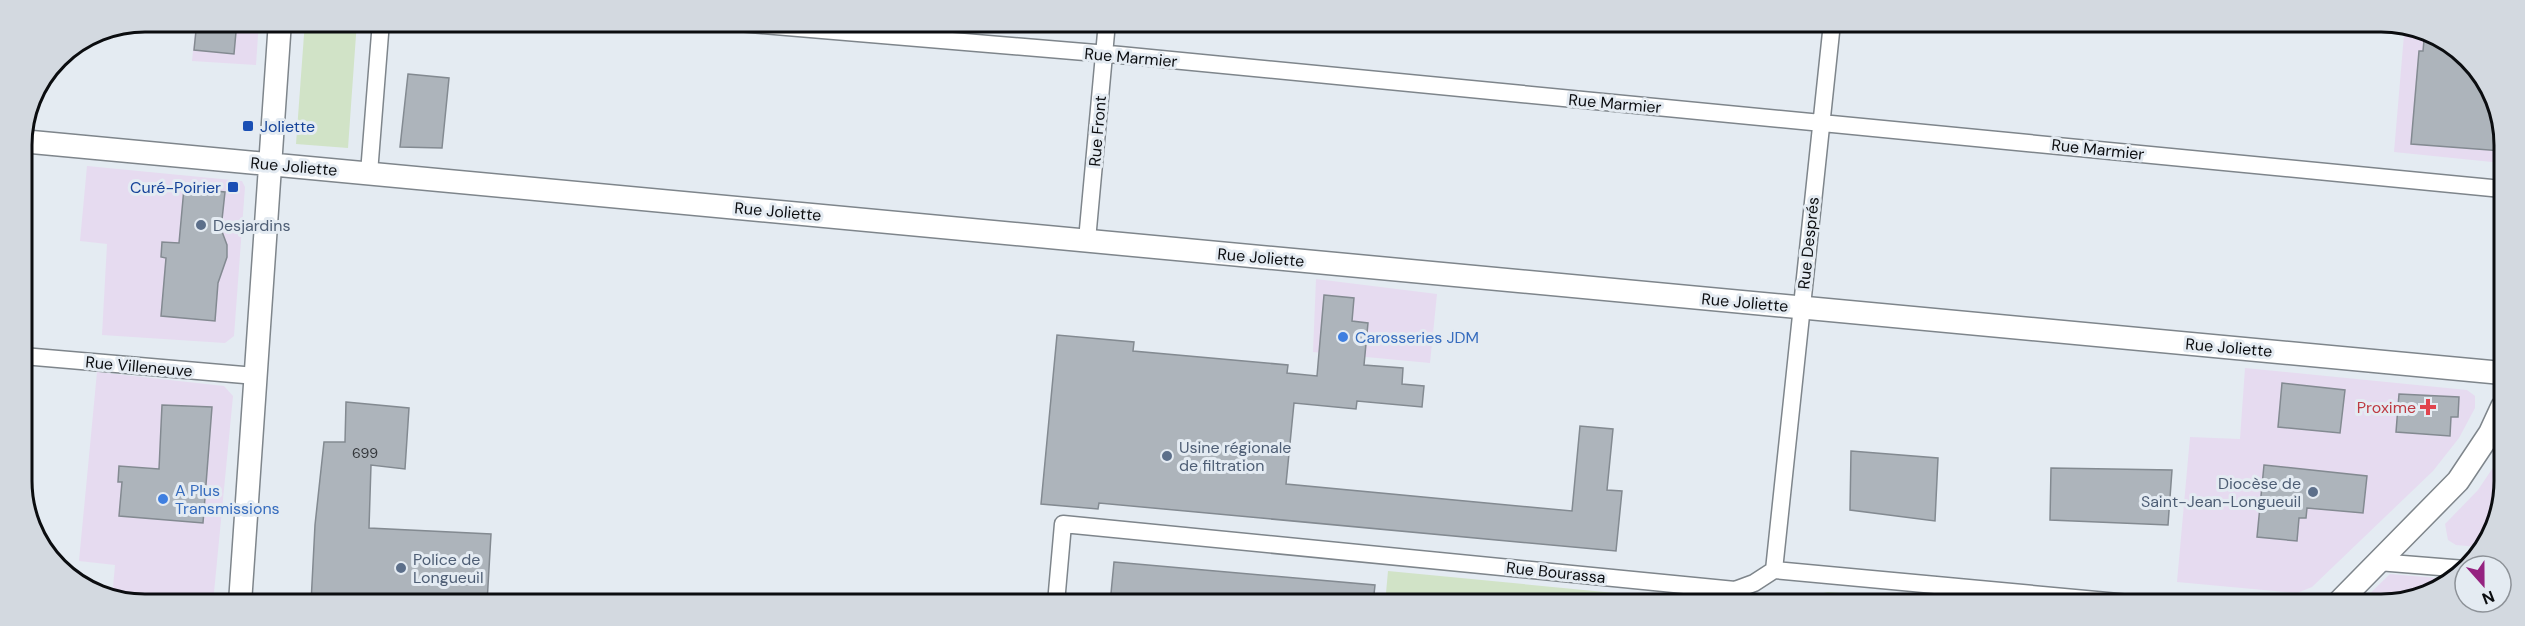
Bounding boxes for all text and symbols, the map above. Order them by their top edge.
street label: Rue Marmier [1084,43,1178,72]
street label: Rue Marmier [1568,89,1662,118]
street label: Rue Front [1084,95,1111,167]
place label: Joliette [260,116,315,137]
marker: Joliette [241,119,255,133]
street label: Rue Marmier [2051,134,2145,165]
street label: Rue Joliette [250,152,338,181]
place label: Curé-Poirier [130,177,221,198]
marker: Curé-Poirier [226,180,240,194]
street label: Rue Després [1793,196,1824,290]
street label: Rue Joliette [734,197,822,226]
place label: Desjardins [213,215,290,236]
marker: Desjardins [194,218,208,232]
street label: Rue Joliette [1217,243,1305,272]
street label: Rue Joliette [1701,288,1789,317]
place label: Carosseries JDM [1355,327,1479,348]
marker: Carosseries JDM [1336,330,1350,344]
street label: Rue Joliette [2185,333,2273,362]
street label: Rue Villeneuve [85,351,193,382]
place label: Proxime [2357,397,2416,418]
marker: Proxime [2421,400,2435,414]
place label: Usine régionale de filtration [1179,437,1291,476]
house number: 699 [352,444,378,462]
marker: Usine régionale de filtration [1160,449,1174,463]
place label: Diocèse de Saint-Jean-Longueuil [2141,473,2301,512]
place label: A Plus Transmissions [175,480,280,519]
marker: Diocèse de Saint-Jean-Longueuil [2306,485,2320,499]
marker: A Plus Transmissions [156,492,170,506]
place label: Police de Longueuil [413,549,484,588]
north arrow [2453,554,2513,614]
street label: Rue Bourassa [1505,557,1607,588]
marker: Police de Longueuil [394,561,408,575]
text: N [2479,586,2497,609]

